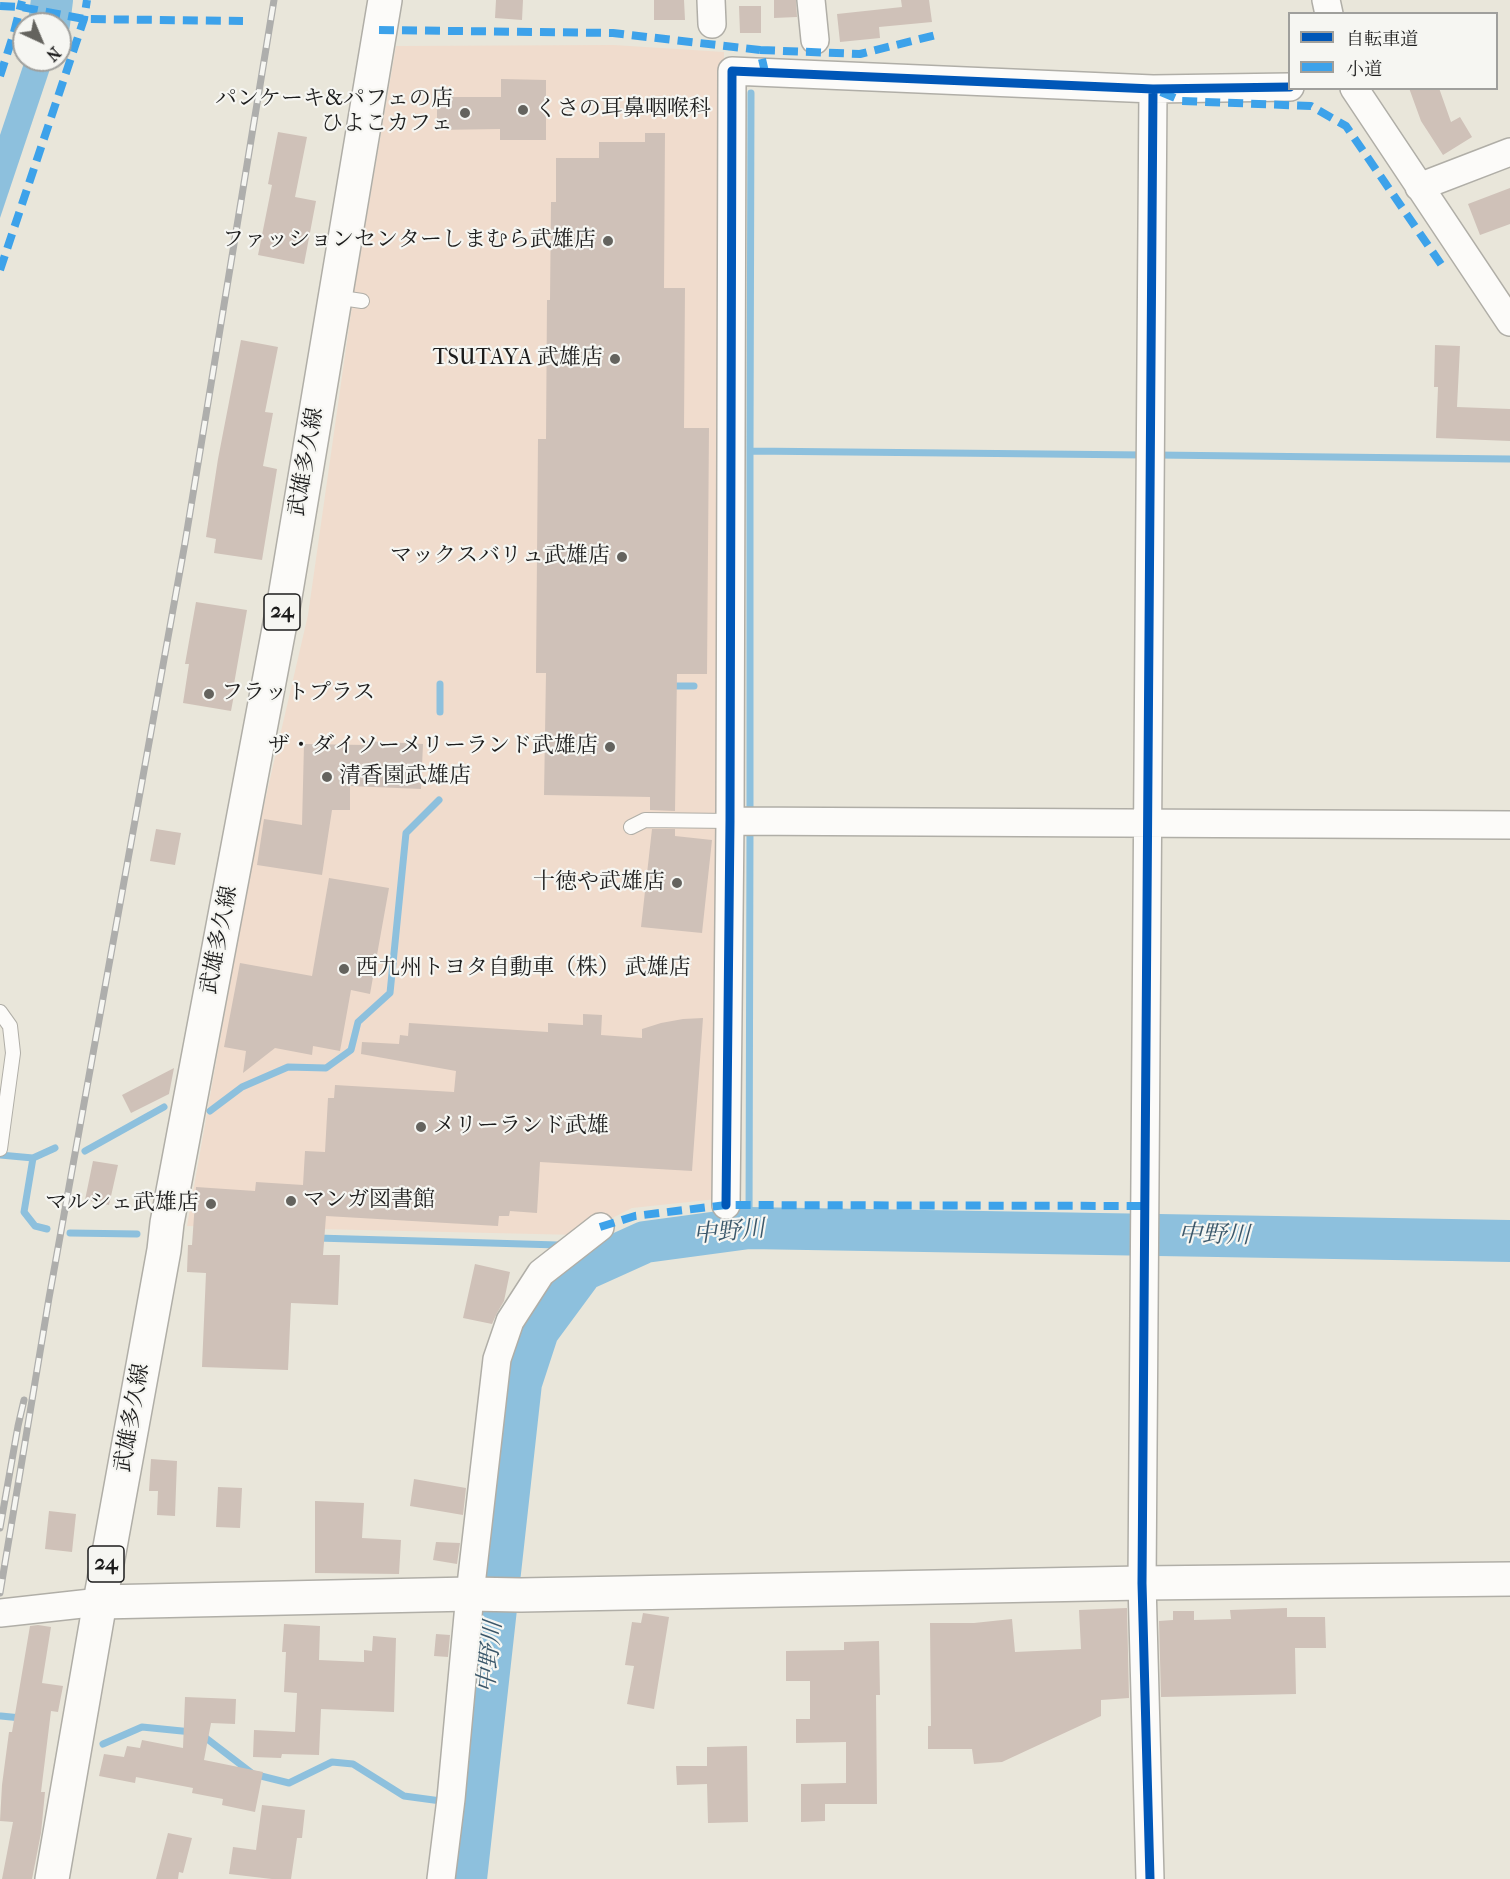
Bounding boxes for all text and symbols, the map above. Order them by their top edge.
north arrow [12,12,72,72]
legend [1288,12,1498,90]
text: 自転車道 [1346,29,1418,50]
text: N [43,43,64,65]
text: 小道 [1346,59,1382,80]
place label: パンケーキ&パフェの店 ひよこカフェ [215,87,453,138]
place label: くさの耳鼻咽喉科 [535,97,711,123]
marker: くさの耳鼻咽喉科 [516,103,530,117]
marker: パンケーキ&パフェの店 ひよこカフェ [458,106,472,120]
place label: ファッションセンターしまむら武雄店 [222,228,596,254]
marker: ファッションセンターしまむら武雄店 [601,234,615,248]
place label: TSUTAYA 武雄店 [433,346,603,372]
marker: TSUTAYA 武雄店 [608,352,622,366]
street label: 武雄多久線 [284,406,330,518]
place label: マックスバリュ武雄店 [390,544,610,570]
marker: マックスバリュ武雄店 [615,550,629,564]
road number: 24 [264,594,300,630]
place label: フラットプラス [221,681,375,707]
marker: フラットプラス [202,687,216,701]
place label: ザ・ダイソーメリーランド武雄店 [268,734,598,760]
marker: ザ・ダイソーメリーランド武雄店 [603,740,617,754]
place label: 清香園武雄店 [339,764,471,790]
marker: 清香園武雄店 [320,770,334,784]
place label: 十徳や武雄店 [533,870,665,896]
marker: 十徳や武雄店 [670,876,684,890]
street label: 武雄多久線 [197,883,243,997]
place label: 西九州トヨタ自動車（株） 武雄店 [356,956,691,982]
marker: 西九州トヨタ自動車（株） 武雄店 [337,962,351,976]
place label: メリーランド武雄 [433,1114,609,1140]
marker: メリーランド武雄 [414,1120,428,1134]
place label: マンガ図書館 [303,1188,435,1214]
place label: マルシェ武雄店 [45,1191,199,1217]
marker: マンガ図書館 [284,1194,298,1208]
marker: マルシェ武雄店 [204,1197,218,1211]
water label: 中野川 [692,1216,766,1250]
water label: 中野川 [1178,1221,1250,1251]
street label: 武雄多久線 [110,1362,156,1474]
road number: 24 [88,1546,124,1582]
water label: 中野川 [473,1620,509,1694]

